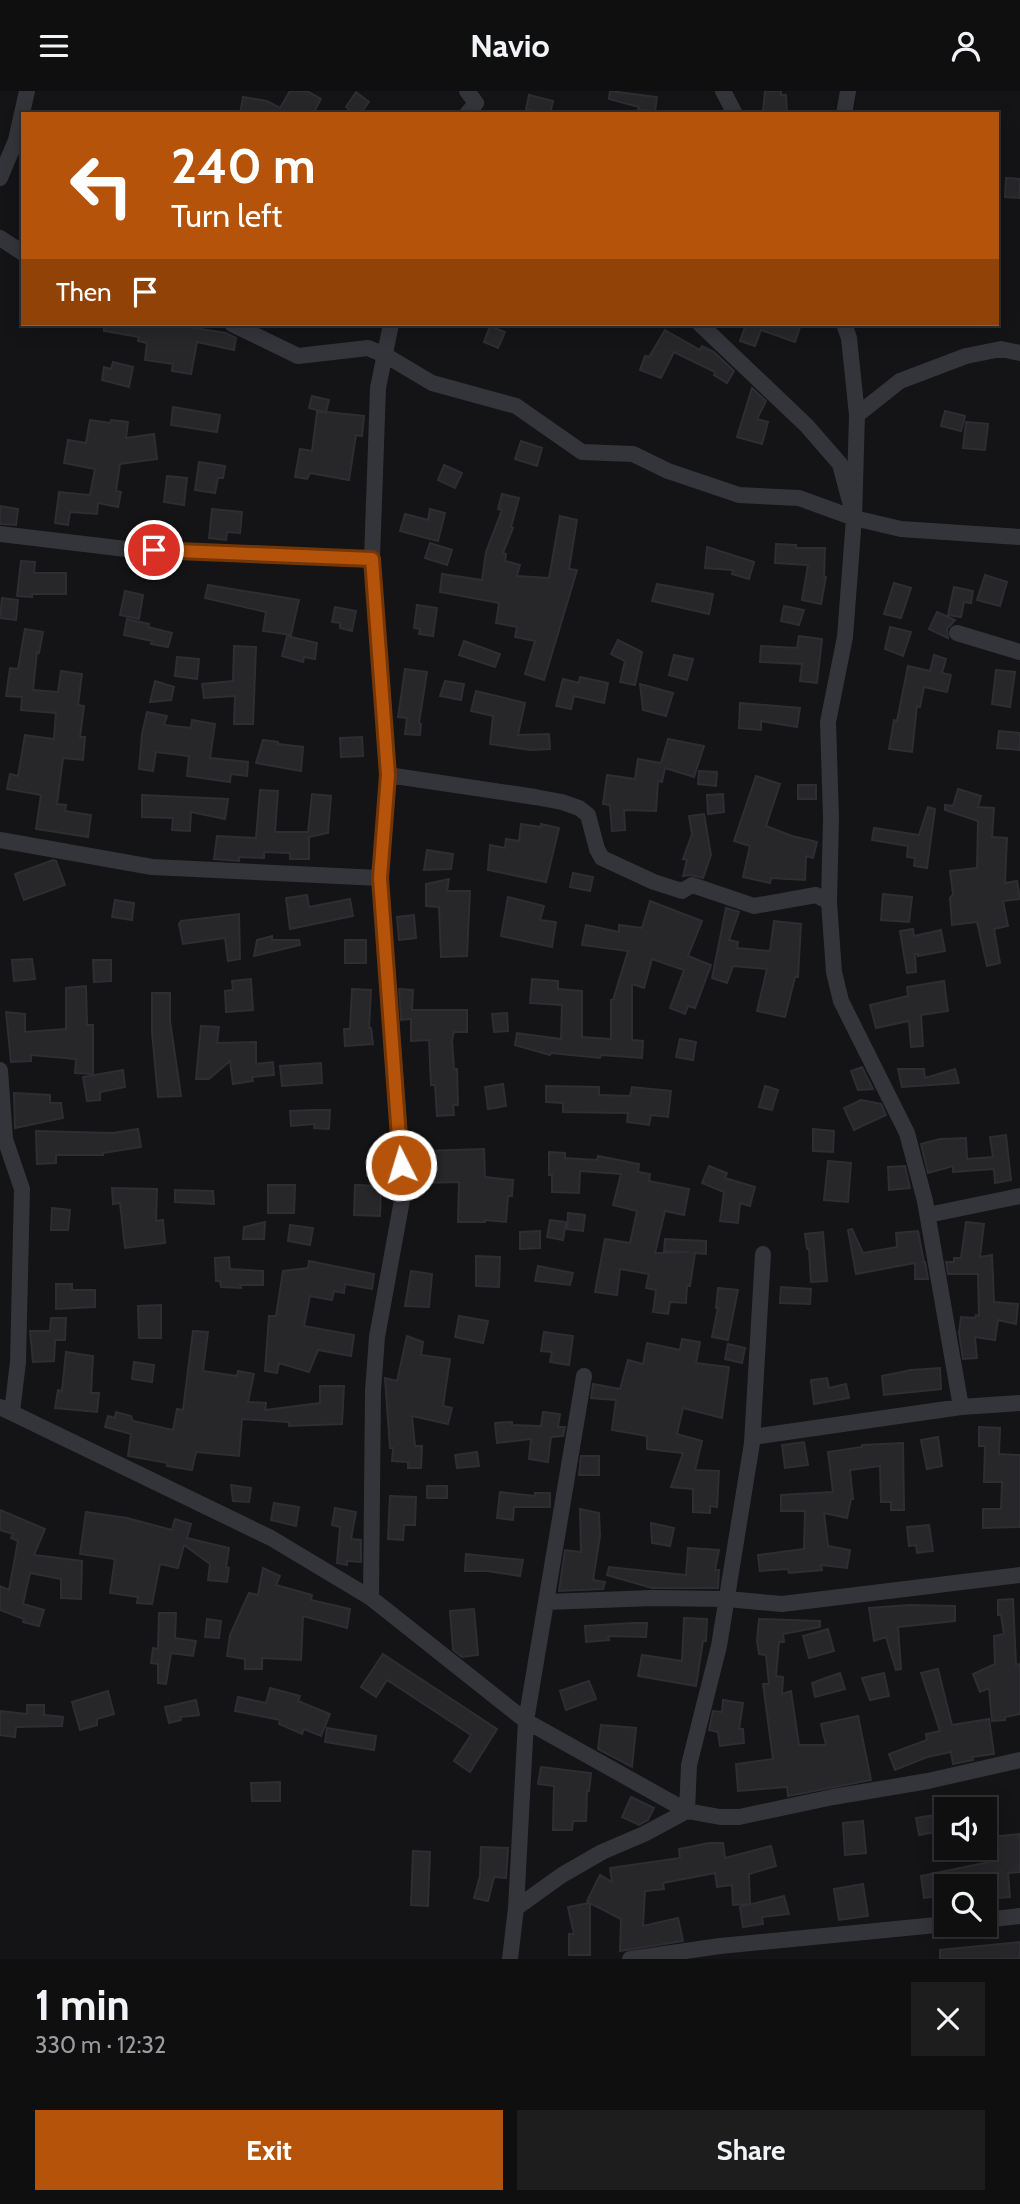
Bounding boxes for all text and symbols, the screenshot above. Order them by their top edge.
text: Navio [470,26,550,65]
icon: menu [35,27,73,65]
icon: person [947,27,985,65]
text: 240 m [171,136,316,195]
icon: left [56,140,147,231]
text: Turn left [171,196,282,235]
icon: arrive [126,273,164,311]
text: Then [56,276,112,308]
pin [124,520,184,580]
icon: arrive [135,531,173,569]
position arrow [364,1128,438,1202]
map controls [934,1797,997,1937]
button: sound [934,1797,997,1860]
button: search [934,1874,997,1937]
text: 1 min [35,1979,130,2031]
button: close [911,1982,985,2056]
text: 330 m · 12:32 [35,2031,166,2059]
button: Exit [35,2110,503,2190]
button: Share [517,2110,985,2190]

